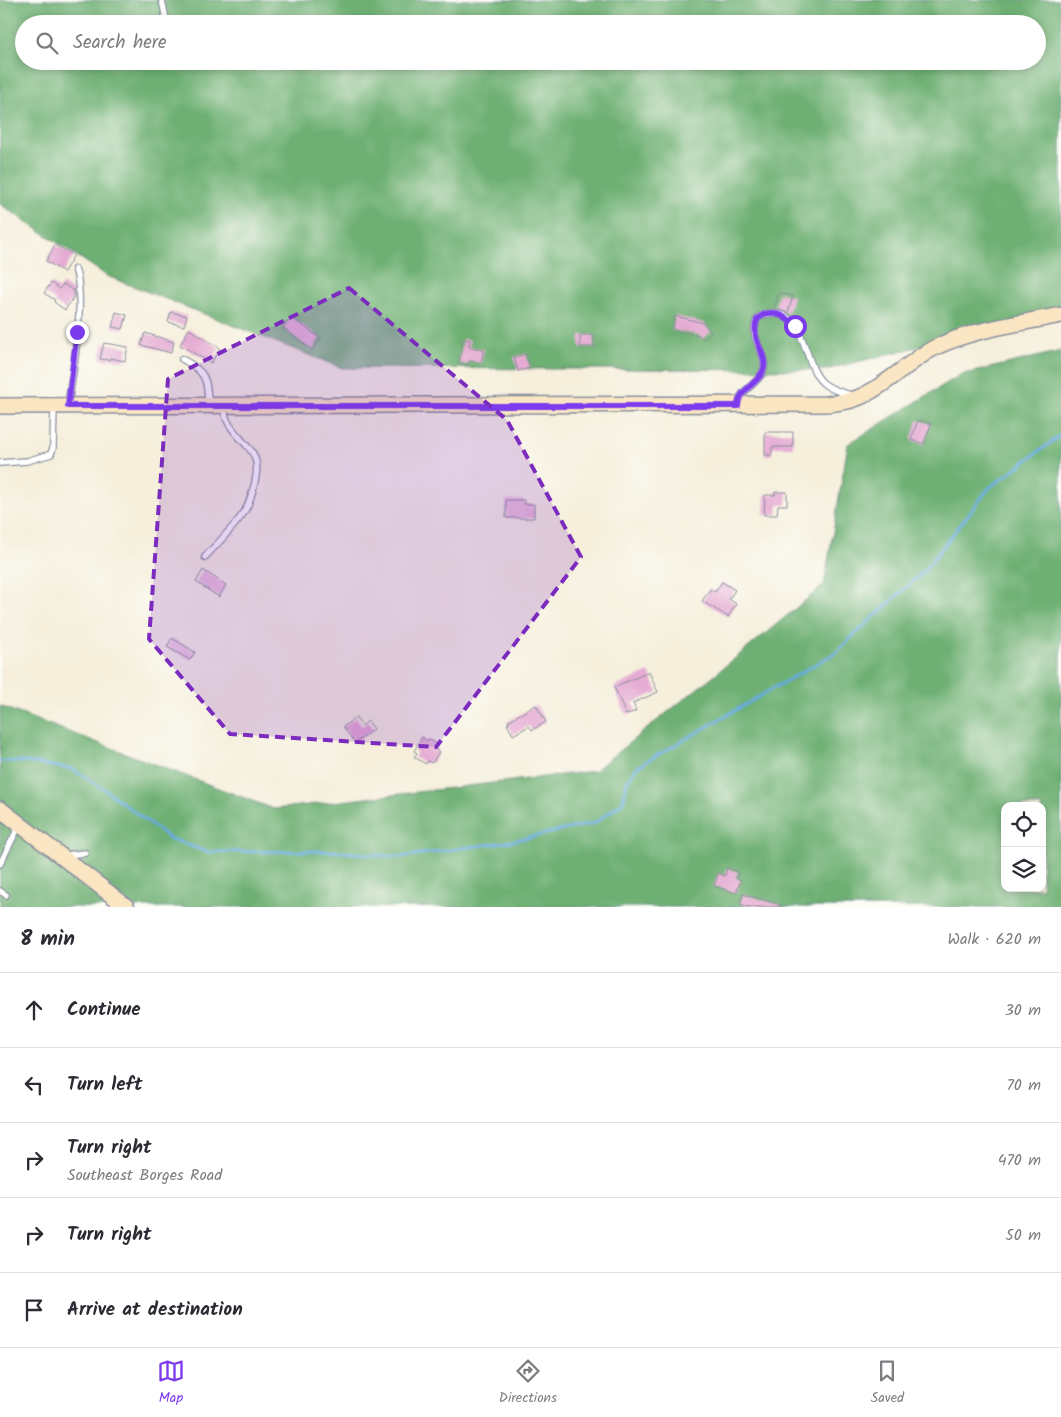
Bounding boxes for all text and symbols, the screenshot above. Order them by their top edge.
search box [15,15,1046,70]
text: Search here [73,28,167,58]
icon: search [33,29,61,57]
route start [784,315,807,338]
route end [66,321,89,344]
map controls [1001,802,1046,892]
button: locate [1001,802,1046,847]
button: layers [1001,847,1046,892]
text: 8 min [20,923,75,956]
text: Walk · 620 m [948,927,1041,952]
text: Continue [67,995,140,1025]
icon: ahead [20,996,48,1024]
text: 30 m [1005,998,1041,1023]
text: Turn left [67,1070,142,1100]
icon: left [20,1071,48,1099]
text: 70 m [1006,1073,1041,1098]
text: Turn right [67,1133,152,1163]
icon: right [20,1146,48,1174]
text: 470 m [998,1148,1041,1173]
text: Southeast Borges Road [67,1163,222,1188]
text: Turn right [67,1220,152,1250]
icon: right [20,1221,48,1249]
text: 50 m [1005,1223,1041,1248]
text: Arrive at destination [67,1295,243,1325]
icon: arrive [20,1296,48,1324]
tab: Map [157,1357,185,1409]
tab: Directions [499,1357,557,1409]
tab: Saved [871,1357,904,1409]

